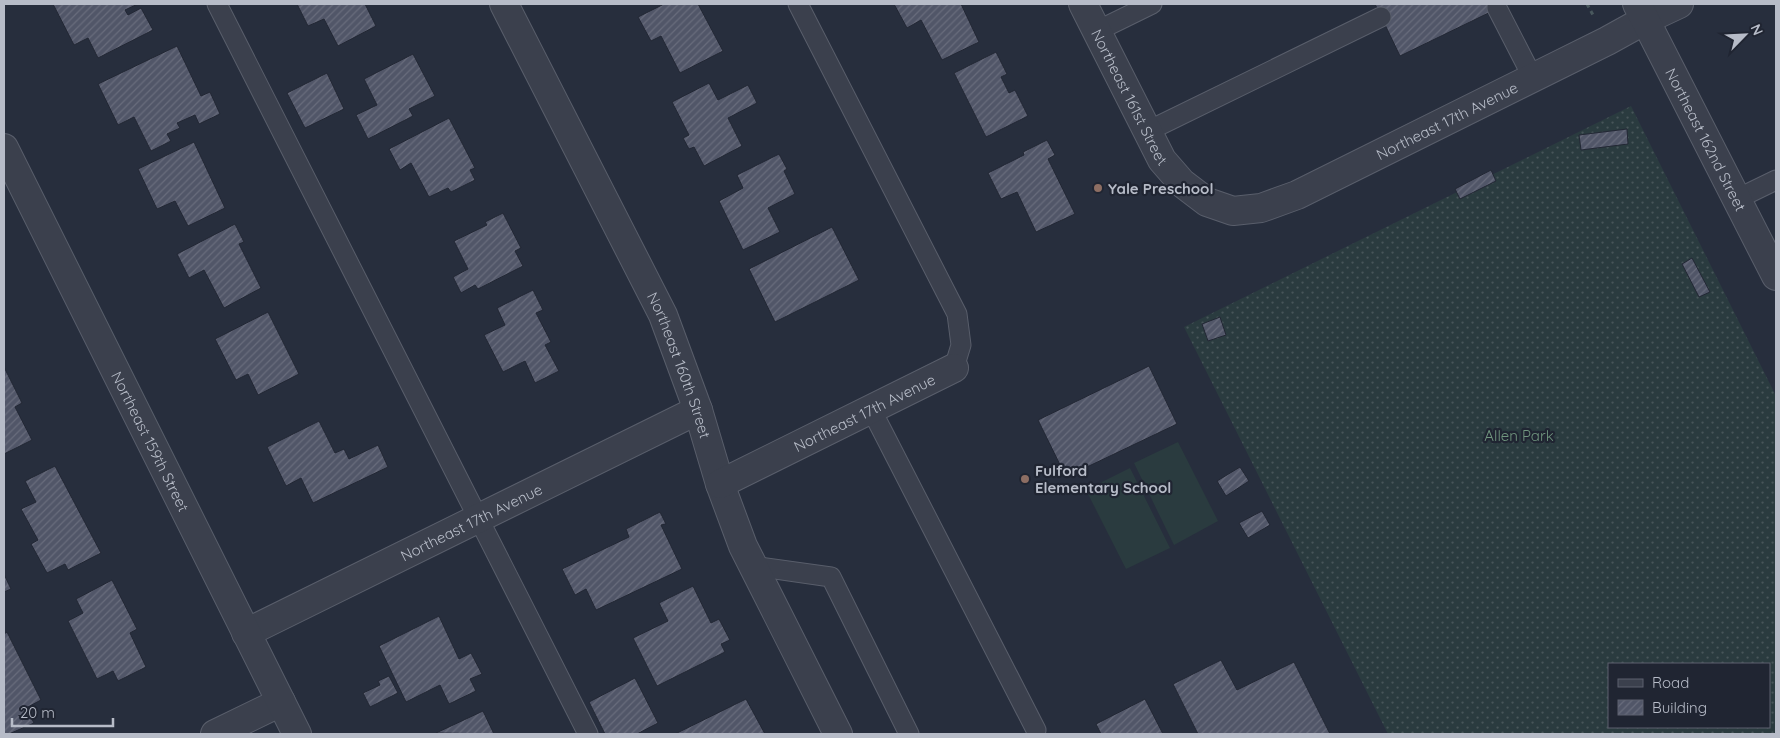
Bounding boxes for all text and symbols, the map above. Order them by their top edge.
north arrow [1720,10,1770,60]
text: N [1747,21,1767,38]
street label: Northeast 161st Street [1088,26,1172,169]
street label: Northeast 162nd Street [1662,65,1751,214]
street label: Northeast 17th Avenue [1373,77,1521,164]
place label: Yale Preschool [1108,179,1214,198]
marker: Yale Preschool [1092,182,1104,194]
street label: Northeast 160th Street [643,289,715,440]
street label: Northeast 159th Street [108,368,194,515]
street label: Northeast 17th Avenue [790,369,938,456]
park label: Allen Park [1484,426,1554,445]
place label: Fulford Elementary School [1035,461,1171,497]
marker: Fulford Elementary School [1019,473,1031,485]
street label: Northeast 17th Avenue [397,479,545,565]
legend [1608,663,1770,728]
text: Road [1652,673,1689,692]
scale bar [12,696,114,728]
text: Building [1652,698,1707,717]
text: 20 m [20,703,55,722]

